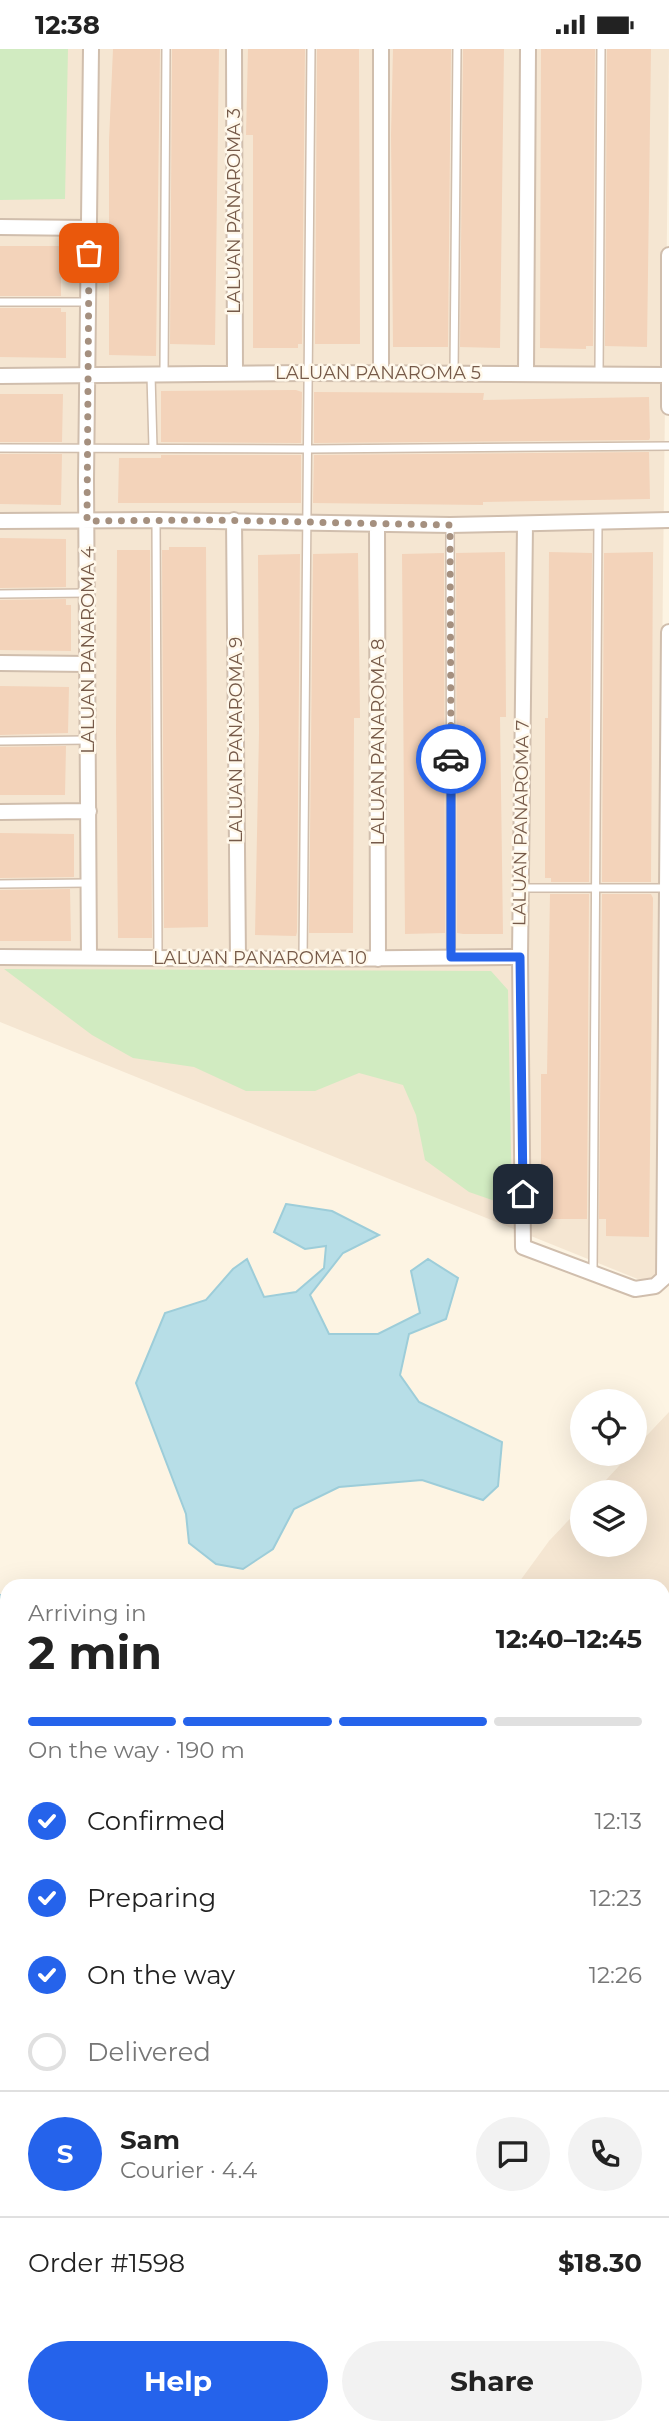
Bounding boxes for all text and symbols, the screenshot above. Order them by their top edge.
text: 12:38 [35,9,100,41]
street label: LALUAN PANAROMA 3 [223,108,245,314]
pin [59,223,119,283]
icon: bag [70,234,108,272]
street label: LALUAN PANAROMA 5 [275,362,481,384]
street label: LALUAN PANAROMA 4 [77,546,99,754]
street label: LALUAN PANAROMA 9 [225,637,247,843]
street label: LALUAN PANAROMA 8 [367,638,389,846]
street label: LALUAN PANAROMA 7 [508,720,534,926]
courier [416,724,486,794]
icon: car [432,740,470,778]
street label: LALUAN PANAROMA 10 [153,947,367,969]
pin [493,1164,553,1224]
icon: home [504,1175,542,1213]
map controls [570,1389,647,1557]
button: locate [570,1389,647,1466]
button: layers [570,1480,647,1557]
text: Arriving in [28,1599,147,1627]
text: 12:40–12:45 [496,1623,642,1655]
text: 2 min [28,1624,162,1681]
text: On the way · 190 m [28,1736,245,1764]
icon: check [28,1802,66,1840]
text: Confirmed [87,1805,226,1837]
text: 12:13 [594,1807,642,1835]
icon: check [28,1879,66,1917]
text: Preparing [87,1882,216,1914]
text: 12:23 [590,1884,642,1912]
icon: check [28,1956,66,1994]
text: On the way [87,1959,235,1991]
text: 12:26 [589,1961,642,1989]
text: Delivered [87,2036,211,2068]
button: chat [476,2117,550,2191]
button: phone [568,2117,642,2191]
text: Sam [120,2124,180,2156]
text: S [57,2138,73,2170]
text: Courier · 4.4 [120,2156,257,2184]
text: Order #1598 [28,2247,185,2279]
text: $18.30 [558,2247,642,2279]
button: Help [28,2341,328,2421]
button: Share [342,2341,642,2421]

